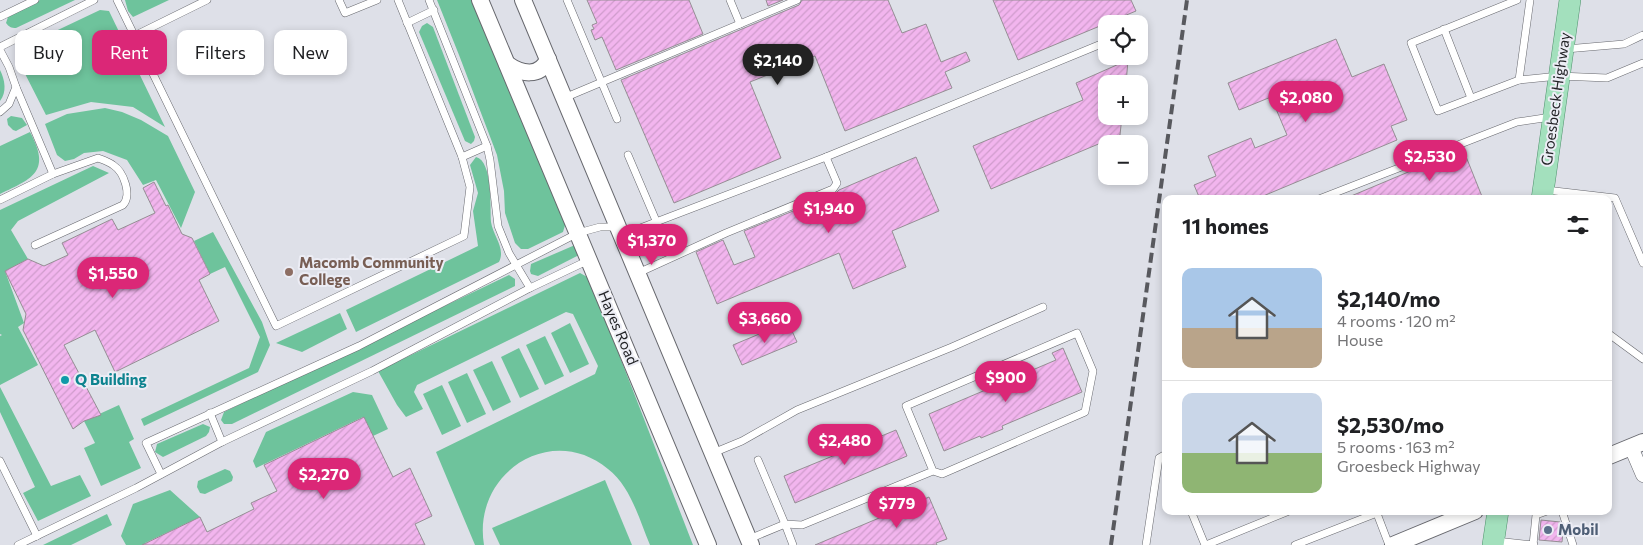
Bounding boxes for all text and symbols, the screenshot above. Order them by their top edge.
map controls [1098,15,1148,185]
button: locate [1098,15,1148,65]
chip: Buy [15,30,82,75]
chip: Rent [92,30,167,75]
chip: Filters [177,30,264,75]
chip: New [274,30,347,75]
street label: Groesbeck Highway [1537,31,1573,167]
pin: $2,140 [737,44,819,86]
text: $2,140 [754,50,802,69]
button: + [1098,75,1148,125]
pin: $2,080 [1265,80,1347,123]
text: $2,080 [1279,87,1333,106]
button: − [1098,135,1148,185]
pin: $2,530 [1389,140,1471,182]
text: $2,530 [1404,146,1456,165]
pin: $1,940 [788,192,870,234]
text: $1,940 [804,198,854,217]
icon: filters [1564,211,1592,239]
text: 11 homes [1182,213,1269,238]
pin: $1,370 [611,224,693,266]
text: $1,370 [628,230,676,249]
place label: Macomb Community College [299,253,444,288]
pin: $1,550 [72,256,154,299]
text: $1,550 [88,263,138,282]
marker: Macomb Community College [283,266,295,278]
text: $2,140/mo [1337,286,1440,311]
street label: Hayes Road [595,288,643,368]
icon: home [1222,288,1282,348]
pin: $3,660 [724,302,806,344]
text: $3,660 [739,308,791,327]
text: 4 rooms · 120 m² [1337,311,1456,330]
text: House [1337,330,1383,349]
pin: $900 [976,360,1036,403]
text: $900 [986,367,1026,386]
place label: Q Building [75,370,147,388]
marker: Q Building [59,374,71,386]
text: $2,530/mo [1337,412,1444,437]
icon: home [1222,413,1282,473]
pin: $2,480 [804,424,886,466]
text: $2,480 [819,430,871,449]
text: 5 rooms · 163 m² [1337,437,1455,456]
text: Groesbeck Highway [1337,456,1481,475]
pin: $2,270 [283,458,365,500]
text: $2,270 [299,464,349,483]
pin: $779 [867,486,927,529]
text: $779 [879,493,915,512]
place label: Mobil [1558,520,1598,538]
marker: Mobil [1542,524,1554,536]

